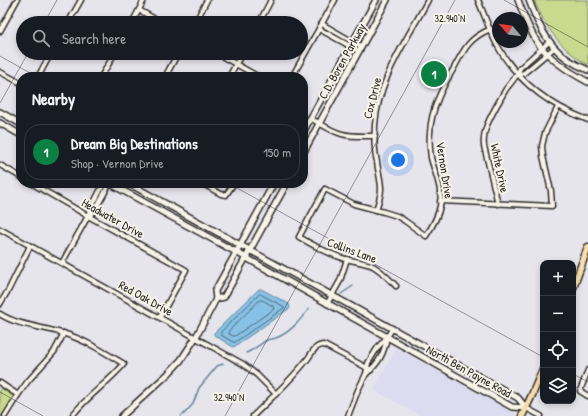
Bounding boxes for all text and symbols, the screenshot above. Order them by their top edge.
text: 32.940°N [435,12,465,25]
north arrow [492,12,528,48]
search box [16,16,308,60]
street label: C.D. Boren Parkway [314,20,370,102]
icon: search [30,27,52,49]
text: Search here [62,28,126,49]
pin: 1 [421,59,447,89]
street label: Cox Drive [359,75,385,121]
text: Nearby [32,87,75,110]
text: Dream Big Destinations [71,133,198,154]
street label: Vernon Drive [432,140,458,200]
street label: White Drive [487,142,513,194]
text: 1 [44,143,48,161]
text: 150 m [263,143,291,161]
your location [388,150,408,170]
text: Shop · Vernon Drive [71,154,164,172]
street label: Headwater Drive [79,194,147,242]
street label: Collins Lane [325,233,379,267]
map controls [540,260,576,404]
button: + [540,260,576,296]
street label: Red Oak Drive [116,276,176,320]
button: − [540,296,576,332]
button: locate [540,332,576,368]
street label: North Ben Payne Road [423,341,515,402]
button: layers [540,368,576,404]
text: 32.940°N [214,391,244,404]

